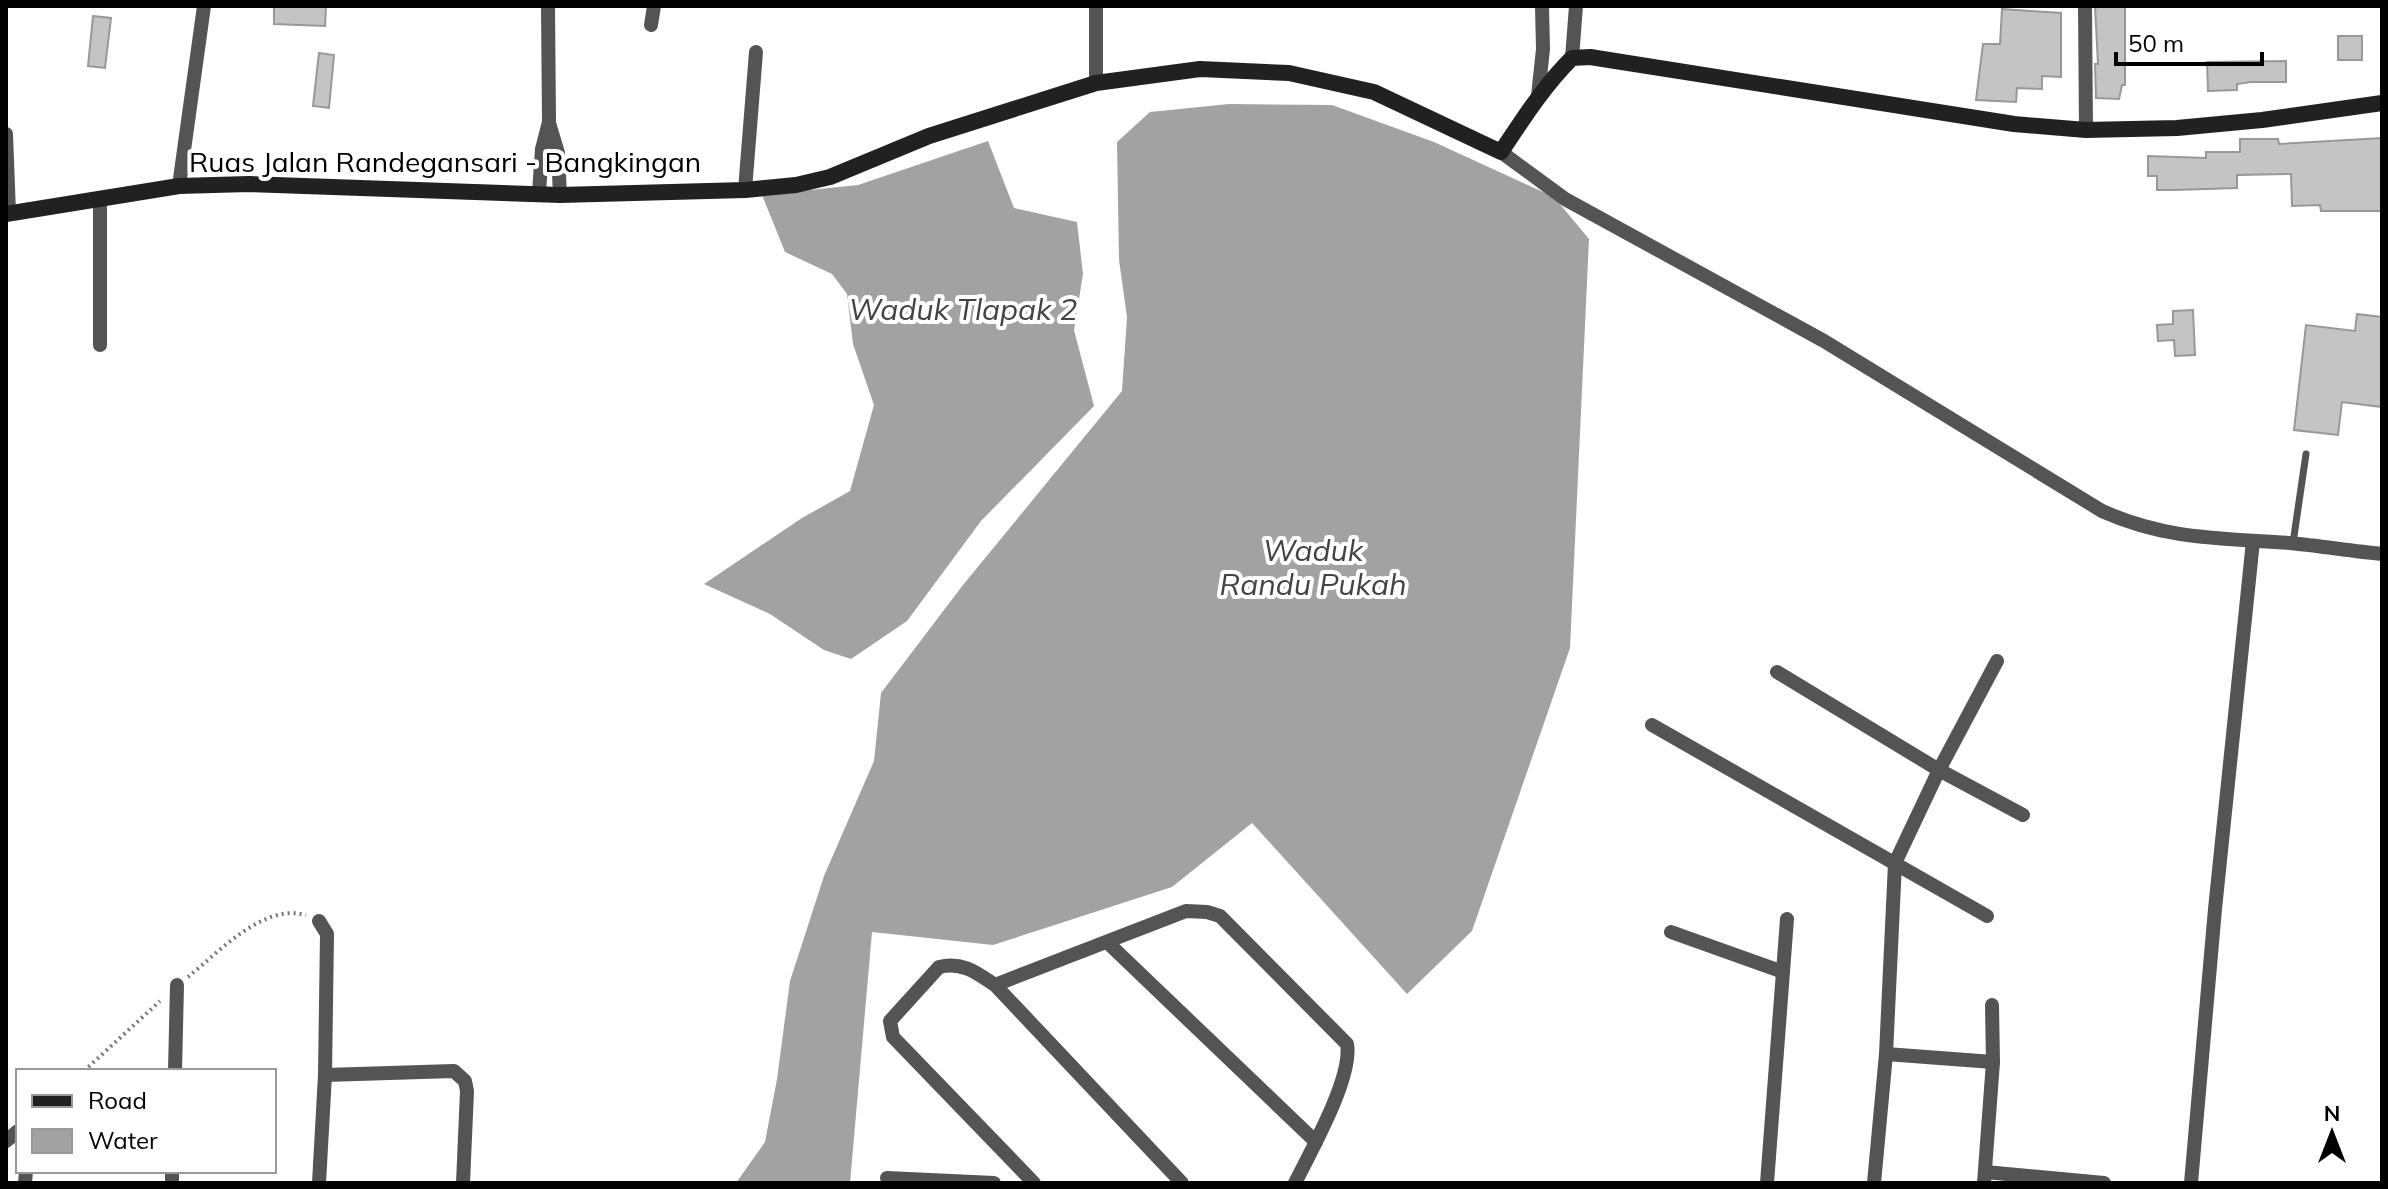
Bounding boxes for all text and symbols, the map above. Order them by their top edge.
scale bar [2116,16,2262,66]
text: 50 m [2128,28,2184,58]
street label: Ruas Jalan Randegansari - Bangkingan [189,144,701,179]
water label: Waduk Tlapak 2 [849,290,1077,328]
water label: Waduk Randu Pukah [1220,531,1406,603]
legend [16,1069,276,1173]
text: Road [88,1085,147,1115]
north arrow [2292,1093,2372,1173]
text: N [2324,1099,2340,1127]
text: Water [88,1125,158,1155]

